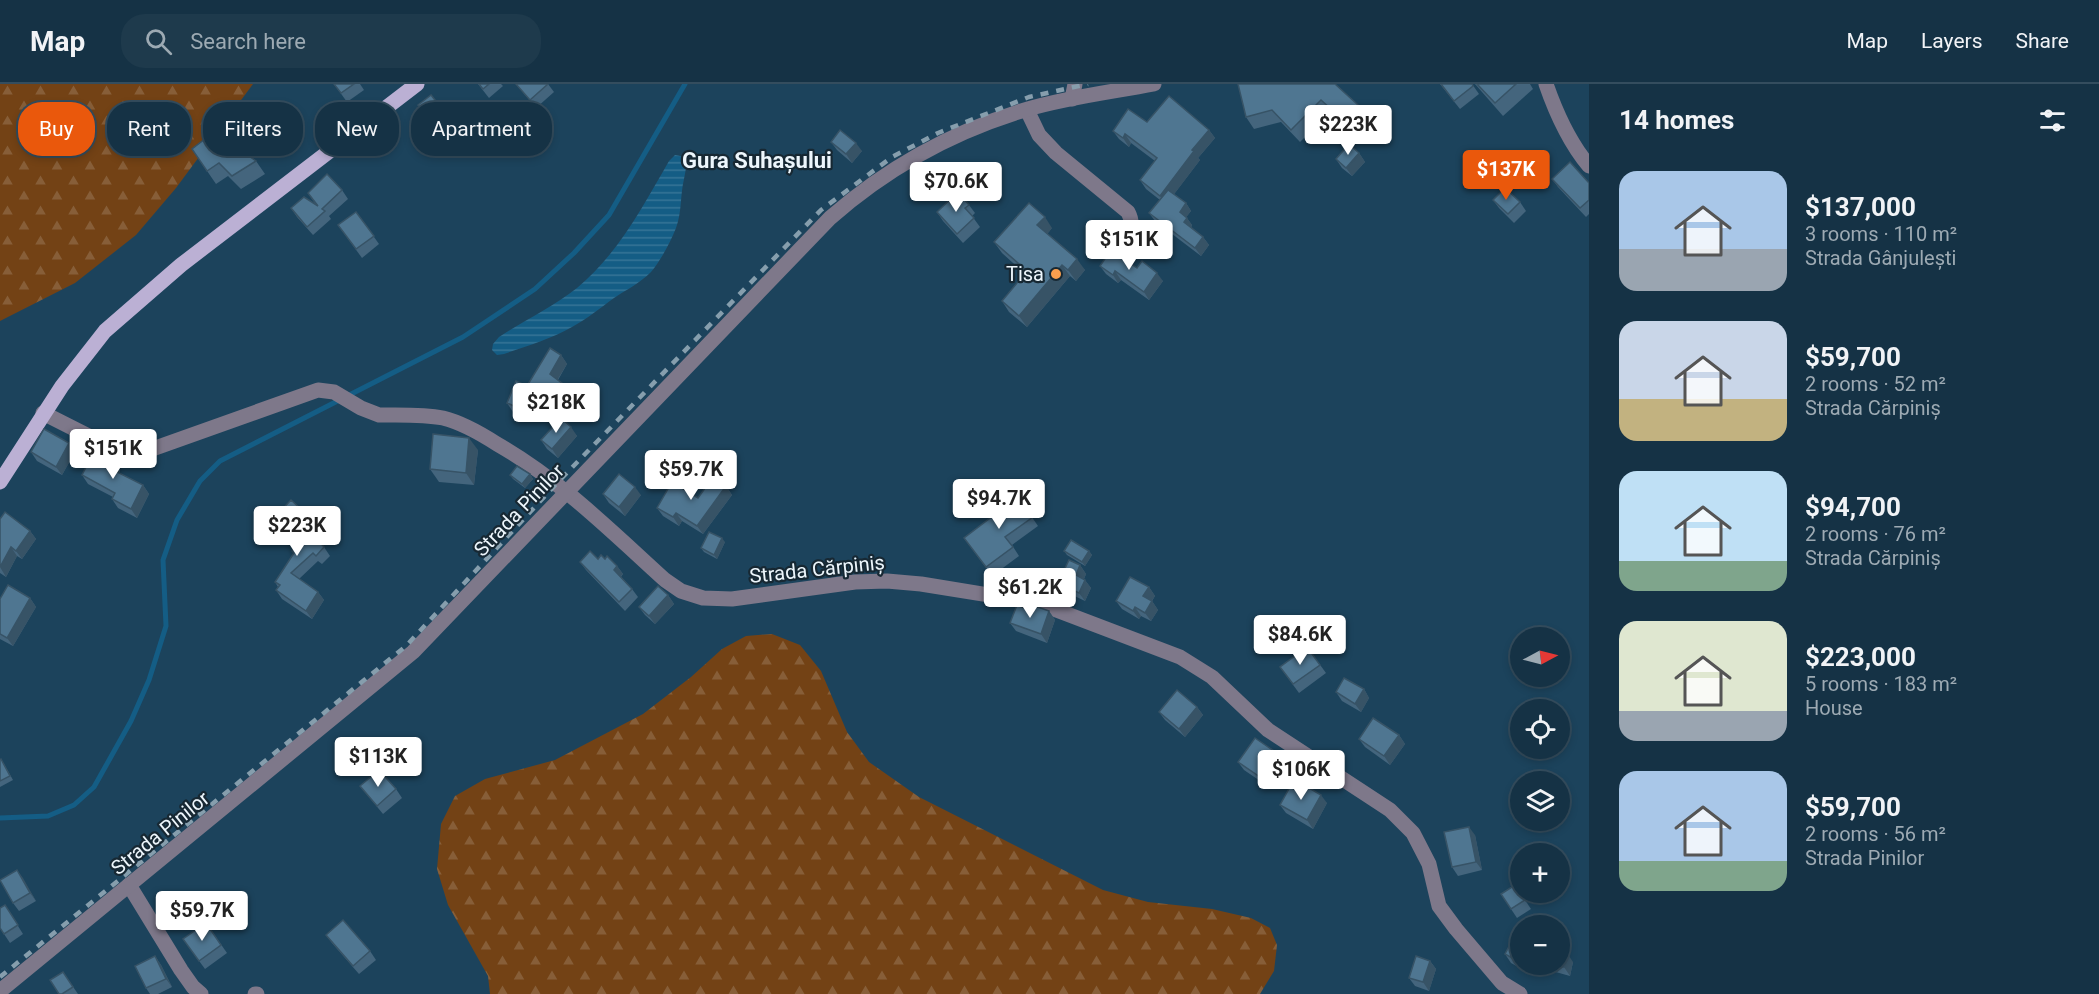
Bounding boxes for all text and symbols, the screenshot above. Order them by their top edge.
search box [121,14,541,68]
text: Map [30,25,85,58]
icon: search [142,25,175,58]
text: Search here [190,29,306,54]
text: Map [1846,29,1888,53]
text: Layers [1921,29,1982,53]
text: Share [2015,29,2069,53]
chip: Buy [18,102,95,156]
chip: Rent [107,102,191,156]
chip: Filters [203,102,303,156]
chip: New [315,102,399,156]
chip: Apartment [411,102,552,156]
icon: filters [2036,104,2069,137]
pin: $223K [1306,105,1390,156]
text: 14 homes [1619,105,1734,135]
text: $223K [1319,112,1377,136]
district label: Gura Suhașului [682,148,832,174]
pin: $137K [1464,150,1548,201]
text: $137K [1477,157,1535,181]
pin: $70.6K [907,162,1005,213]
text: $70.6K [924,169,988,193]
text: $137,000 [1805,192,1916,222]
icon: home [1667,195,1739,267]
pin: $151K [1087,220,1171,271]
text: 3 rooms · 110 m² [1805,222,1957,246]
text: $151K [1100,227,1158,251]
text: Strada Gânjulești [1805,246,1956,270]
place label: Tisa [1006,262,1044,286]
marker: Tisa [1049,267,1063,281]
text: $59,700 [1805,342,1901,372]
icon: home [1667,345,1739,417]
text: 2 rooms · 52 m² [1805,372,1946,396]
pin: $218K [514,383,598,434]
text: $218K [527,390,585,414]
text: Strada Cărpiniș [1805,396,1941,420]
pin: $151K [71,429,155,480]
text: $151K [84,436,142,460]
pin: $59.7K [642,450,740,501]
text: $59.7K [659,457,723,481]
street label: Strada Pinilor [469,459,569,561]
pin: $94.7K [950,479,1048,530]
text: $94.7K [967,486,1031,510]
text: $94,700 [1805,492,1901,522]
icon: home [1667,495,1739,567]
pin: $223K [255,506,339,557]
text: $223K [268,513,326,537]
text: 2 rooms · 76 m² [1805,522,1946,546]
text: Strada Cărpiniș [1805,546,1941,570]
street label: Strada Cărpiniș [748,550,886,588]
pin: $61.2K [981,568,1079,619]
text: $61.2K [998,575,1062,599]
pin: $84.6K [1251,615,1349,666]
text: $84.6K [1268,622,1332,646]
north arrow [1510,627,1570,687]
map controls [1510,627,1570,975]
text: $223,000 [1805,642,1916,672]
icon: home [1667,645,1739,717]
text: 5 rooms · 183 m² [1805,672,1957,696]
text: House [1805,696,1863,720]
button: locate [1510,699,1570,759]
pin: $113K [336,737,420,788]
text: $113K [349,744,407,768]
pin: $106K [1259,750,1343,801]
text: $106K [1272,757,1330,781]
button: layers [1510,771,1570,831]
street label: Strada Pinilor [106,786,214,880]
text: $59,700 [1805,792,1901,822]
icon: home [1667,795,1739,867]
text: 2 rooms · 56 m² [1805,822,1946,846]
button: + [1510,843,1570,903]
text: Strada Pinilor [1805,846,1924,870]
pin: $59.7K [153,891,251,942]
text: $59.7K [170,898,234,922]
button: − [1510,915,1570,975]

